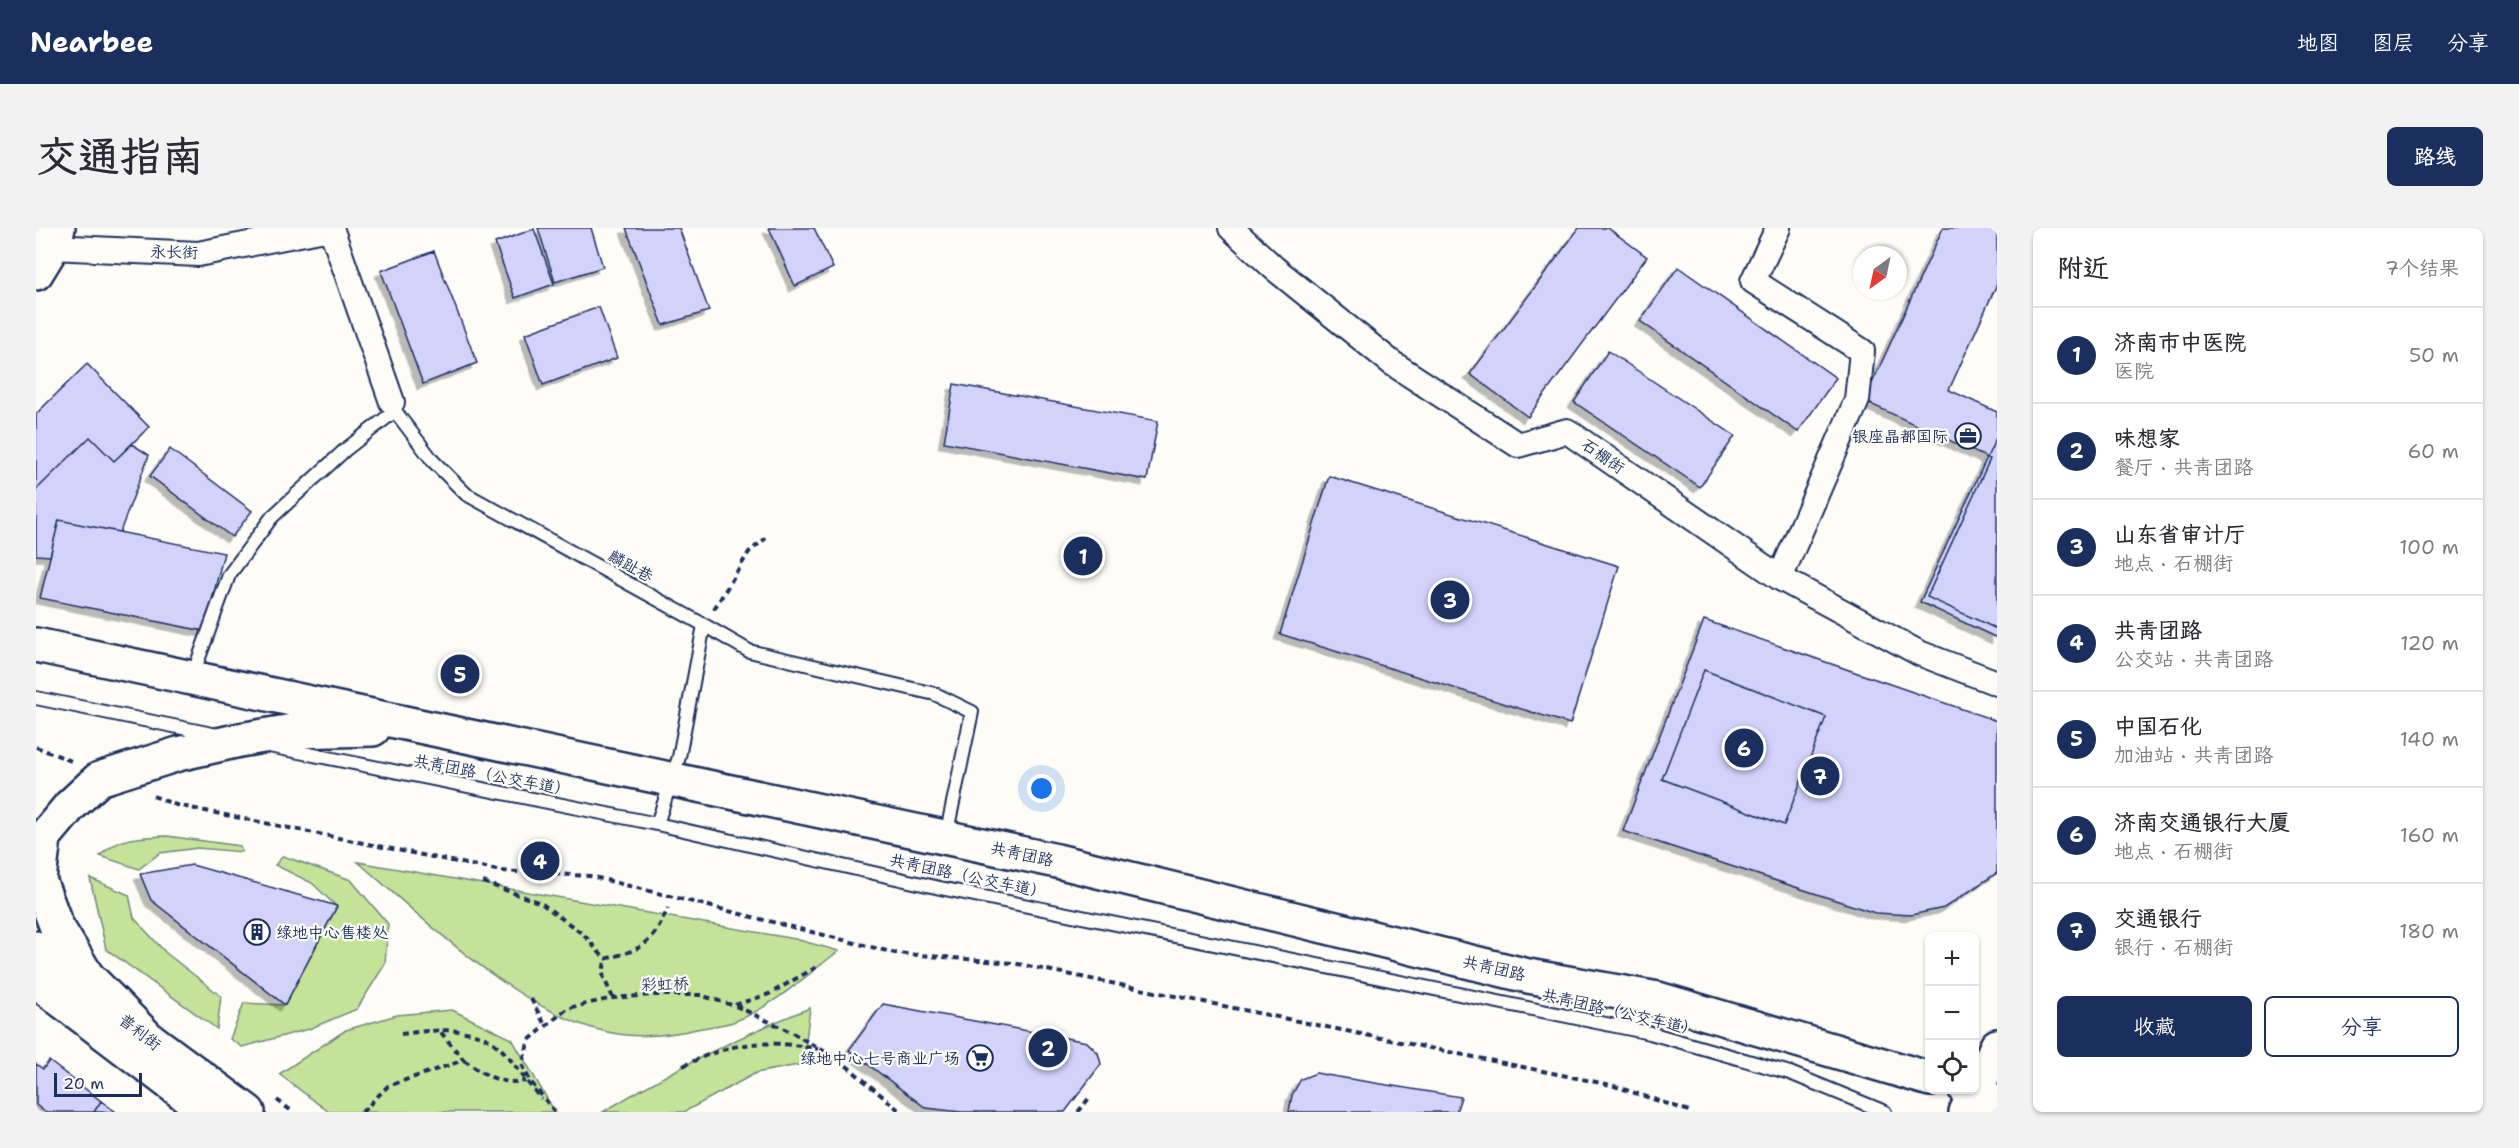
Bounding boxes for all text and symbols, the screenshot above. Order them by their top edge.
text: Nearbee [30,23,153,61]
text: 地图 [2297,29,2339,57]
text: 图层 [2372,29,2414,57]
text: 分享 [2447,29,2489,57]
button: 路线 [2387,127,2483,186]
text: 交通指南 [36,128,204,184]
street label: 永长街 [150,241,198,263]
north arrow [1853,246,1907,300]
text: 附近 [2057,250,2109,285]
text: 7个结果 [2385,255,2459,281]
text: 济南市中医院 [2114,328,2246,357]
text: 1 [2072,342,2081,368]
text: 50 m [2409,342,2459,368]
text: 医院 [2114,358,2154,384]
office icon: 银座晶都国际 [1953,421,1983,451]
text: 味想家 [2114,424,2180,453]
place label: 银座晶都国际 [1852,426,1948,447]
street label: 石棚街 [1577,434,1629,478]
text: 2 [2070,438,2084,464]
text: 60 m [2407,438,2459,464]
text: 餐厅 · 共青团路 [2114,454,2253,480]
text: 山东省审计厅 [2114,520,2246,549]
pin: 1 [1064,534,1102,578]
text: 3 [2070,534,2084,560]
text: 100 m [2399,534,2459,560]
street label: 麟趾巷 [605,545,657,587]
text: 地点 · 石棚街 [2114,550,2233,576]
pin: 3 [1430,578,1470,622]
text: 共青团路 [2114,616,2202,645]
text: 4 [2070,630,2084,656]
text: 120 m [2400,630,2459,656]
text: 公交站 · 共青团路 [2114,646,2273,672]
pin: 5 [440,652,480,696]
text: 中国石化 [2114,712,2202,741]
pin: 6 [1724,726,1764,770]
text: 5 [2070,726,2083,752]
text: 140 m [2400,726,2459,752]
text: 加油站 · 共青团路 [2114,742,2273,768]
street label: 共青团路（公交车道） [411,749,573,801]
pin: 7 [1800,754,1840,798]
your location [1027,774,1056,803]
text: 济南交通银行大厦 [2114,808,2290,837]
text: 6 [2070,822,2084,848]
text: 160 m [2400,822,2459,848]
street label: 共青团路 [989,837,1055,871]
pin: 4 [520,838,560,884]
text: 地点 · 石棚街 [2114,838,2233,864]
street label: 共青团路（公交车道） [888,849,1048,903]
text: 交通银行 [2114,904,2202,933]
building icon: 绿地中心售楼处 [242,917,272,947]
text: 7 [2070,918,2084,944]
text: 180 m [2399,918,2459,944]
place label: 绿地中心售楼处 [276,922,389,943]
map controls [1925,932,1979,1094]
button: + [1925,932,1979,986]
text: 银行 · 石棚街 [2114,934,2233,960]
street label: 共青团路 [1460,951,1528,985]
street label: 彩虹桥 [641,973,689,995]
street label: 共青团路（公交车道） [1540,984,1700,1040]
button: − [1925,986,1979,1040]
button: 收藏 [2057,996,2252,1057]
button: 分享 [2264,996,2459,1057]
street label: 普利街 [115,1009,165,1055]
pin: 2 [1028,1026,1068,1070]
button: locate [1925,1040,1979,1094]
supermarket icon: 绿地中心七号商业广场 [965,1043,995,1073]
place label: 绿地中心七号商业广场 [800,1048,960,1069]
scale bar [54,1070,142,1098]
text: 20 m [63,1073,104,1094]

